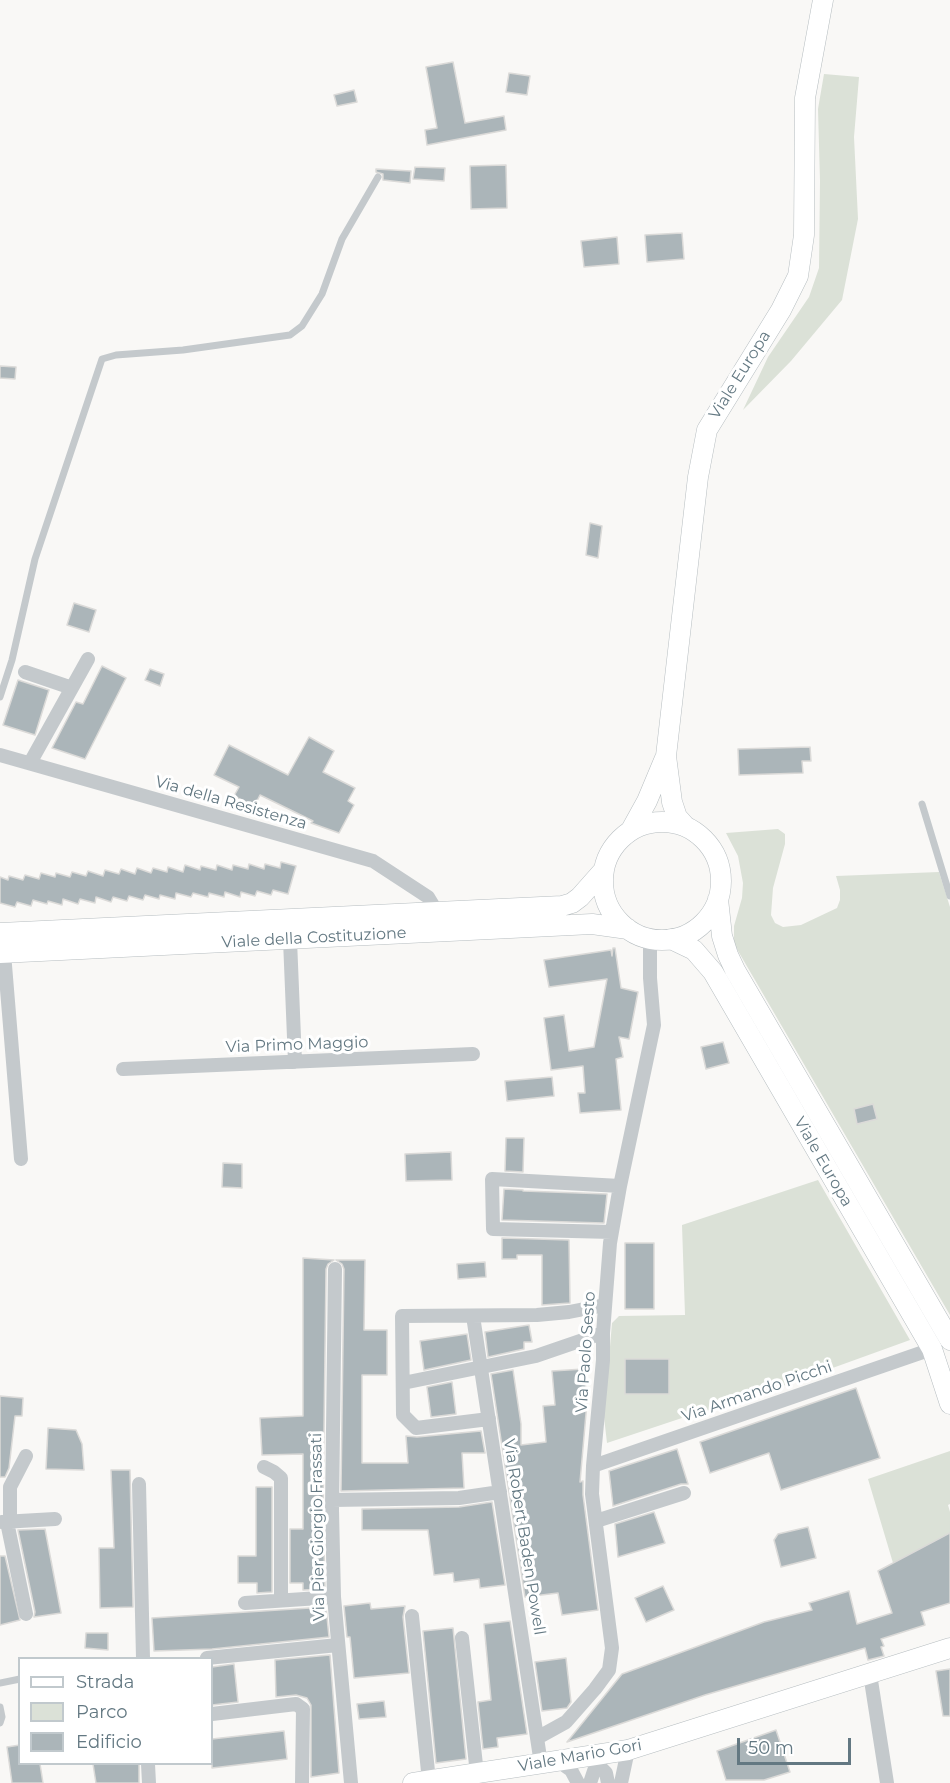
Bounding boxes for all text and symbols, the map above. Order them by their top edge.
street label: Viale Europa [705,327,775,423]
street label: Via della Resistenza [153,772,309,834]
street label: Viale della Costituzione [221,924,407,952]
street label: Via Primo Maggio [225,1033,369,1057]
street label: Viale Europa [790,1114,856,1210]
street label: Via Paolo Sesto [572,1291,600,1413]
street label: Via Armando Picchi [679,1357,835,1427]
street label: Via Pier Giorgio Frassati [307,1433,329,1621]
street label: Via Robert Baden Powell [499,1437,549,1637]
legend [18,1657,213,1765]
text: Strada [76,1671,134,1693]
text: Parco [76,1701,128,1723]
scale bar [740,1726,854,1764]
text: Edificio [76,1731,142,1753]
street label: Viale Mario Gori [517,1736,643,1776]
text: 50 m [748,1737,794,1759]

